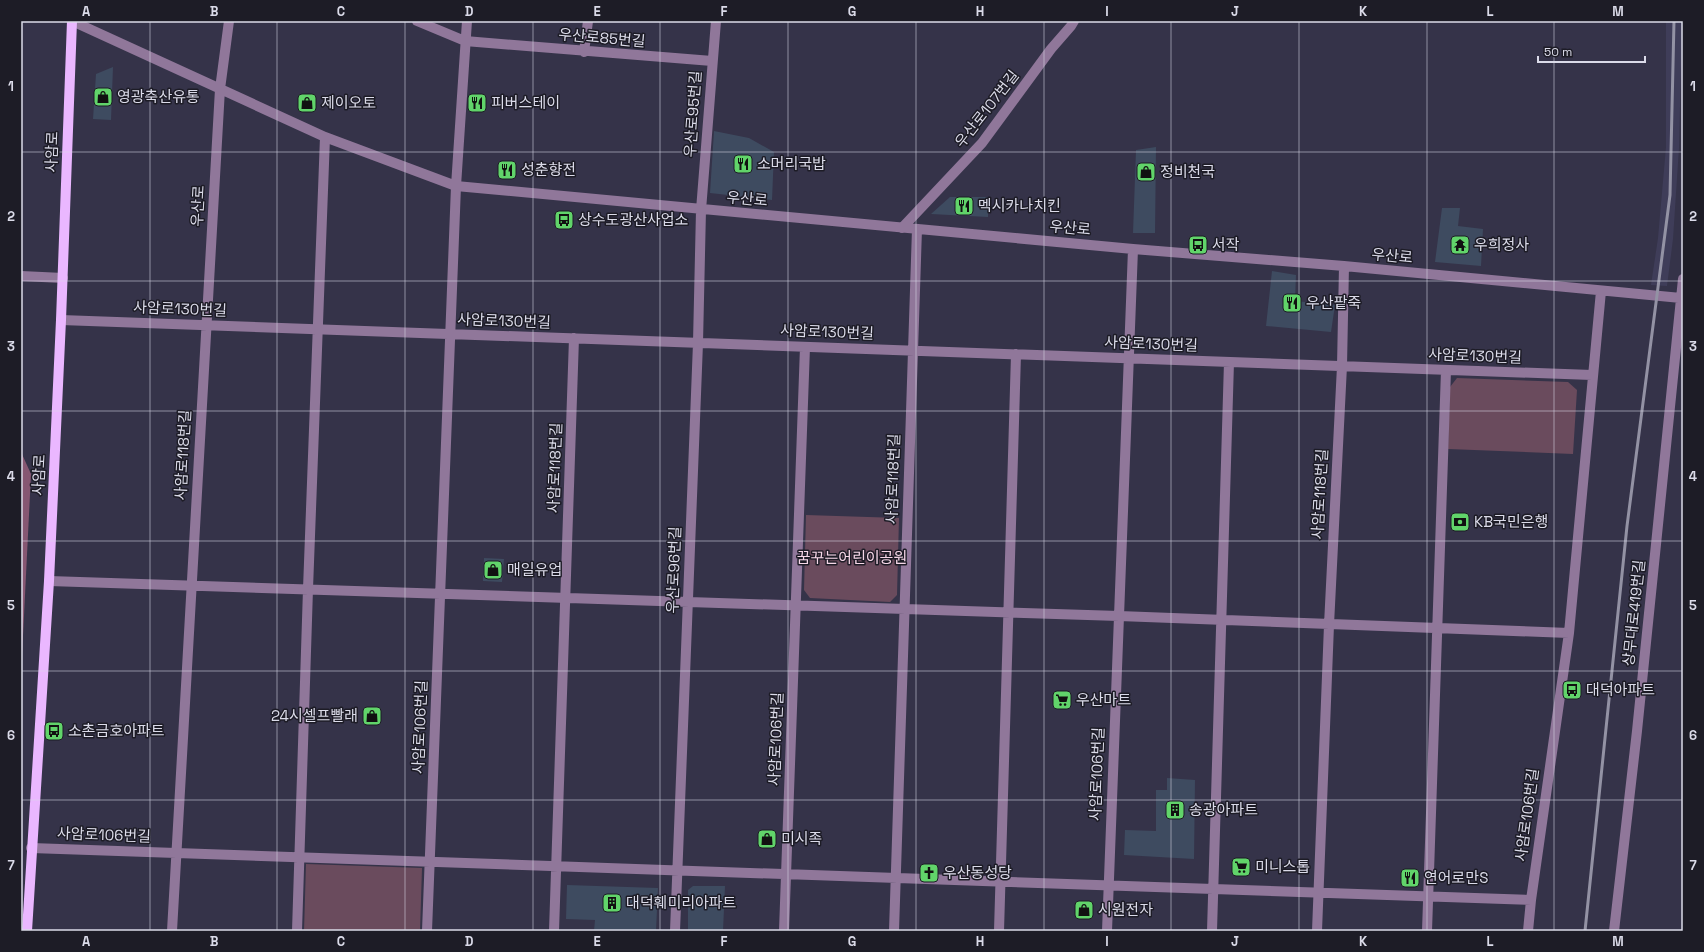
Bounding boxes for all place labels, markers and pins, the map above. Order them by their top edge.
shop icon: 영광축산유통 [92,86,114,108]
place label: 영광축산유통 [117,87,200,106]
shop icon: 제이오토 [296,92,318,114]
restaurant icon: 피버스테이 [466,92,488,114]
place label: 제이오토 [321,93,376,112]
place label: 피버스테이 [491,93,560,112]
restaurant icon: 소머리국밥 [732,153,754,175]
place label: 소머리국밥 [757,154,826,173]
restaurant icon: 성춘향전 [496,159,518,181]
place label: 성춘향전 [521,160,576,179]
shop icon: 정비천국 [1135,161,1157,183]
place label: 정비천국 [1160,162,1215,181]
restaurant icon: 멕시카나치킨 [953,195,975,217]
place label: 멕시카나치킨 [978,196,1061,215]
bus stop icon: 상수도광산사업소 [553,209,575,231]
place label: 상수도광산사업소 [578,210,689,229]
bus stop icon: 서작 [1187,234,1209,256]
temple icon: 우희정사 [1449,234,1471,256]
place label: 서작 [1212,235,1240,254]
place label: 우희정사 [1474,235,1529,254]
restaurant icon: 우산팥죽 [1281,292,1303,314]
place label: 우산팥죽 [1306,293,1361,312]
bank icon: KB국민은행 [1449,511,1471,533]
place label: KB국민은행 [1474,512,1548,531]
shop icon: 매일유업 [482,559,504,581]
place label: 매일유업 [507,560,562,579]
bus stop icon: 대덕아파트 [1561,679,1583,701]
place label: 대덕아파트 [1586,680,1655,699]
supermarket icon: 우산마트 [1051,689,1073,711]
place label: 우산마트 [1076,690,1131,709]
shop icon: 24시셀프빨래 [361,705,383,727]
place label: 24시셀프빨래 [271,706,358,725]
bus stop icon: 소촌금호아파트 [43,720,65,742]
place label: 소촌금호아파트 [68,721,165,740]
building icon: 송광아파트 [1164,799,1186,821]
place label: 송광아파트 [1189,800,1258,819]
shop icon: 미시족 [756,828,778,850]
place label: 미시족 [781,829,822,848]
supermarket icon: 미니스톱 [1230,856,1252,878]
place label: 미니스톱 [1255,857,1310,876]
church icon: 우산동성당 [918,862,940,884]
place label: 우산동성당 [943,863,1012,882]
restaurant icon: 연어로만S [1399,867,1421,889]
place label: 연어로만S [1424,868,1488,887]
building icon: 대덕훼미리아파트 [601,892,623,914]
place label: 대덕훼미리아파트 [626,893,737,912]
shop icon: 시원전자 [1073,899,1095,921]
place label: 시원전자 [1098,900,1153,919]

